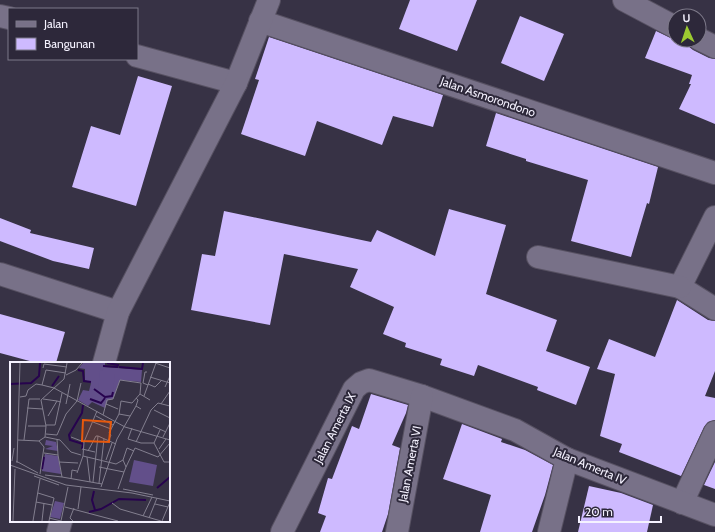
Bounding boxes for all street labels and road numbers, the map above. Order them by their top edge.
street label: Jalan Asmorondono [438,73,538,120]
street label: Jalan Amerta IX [310,389,359,466]
street label: Jalan Amerta VI [395,424,424,504]
street label: Jalan Amerta IV [551,443,629,488]

